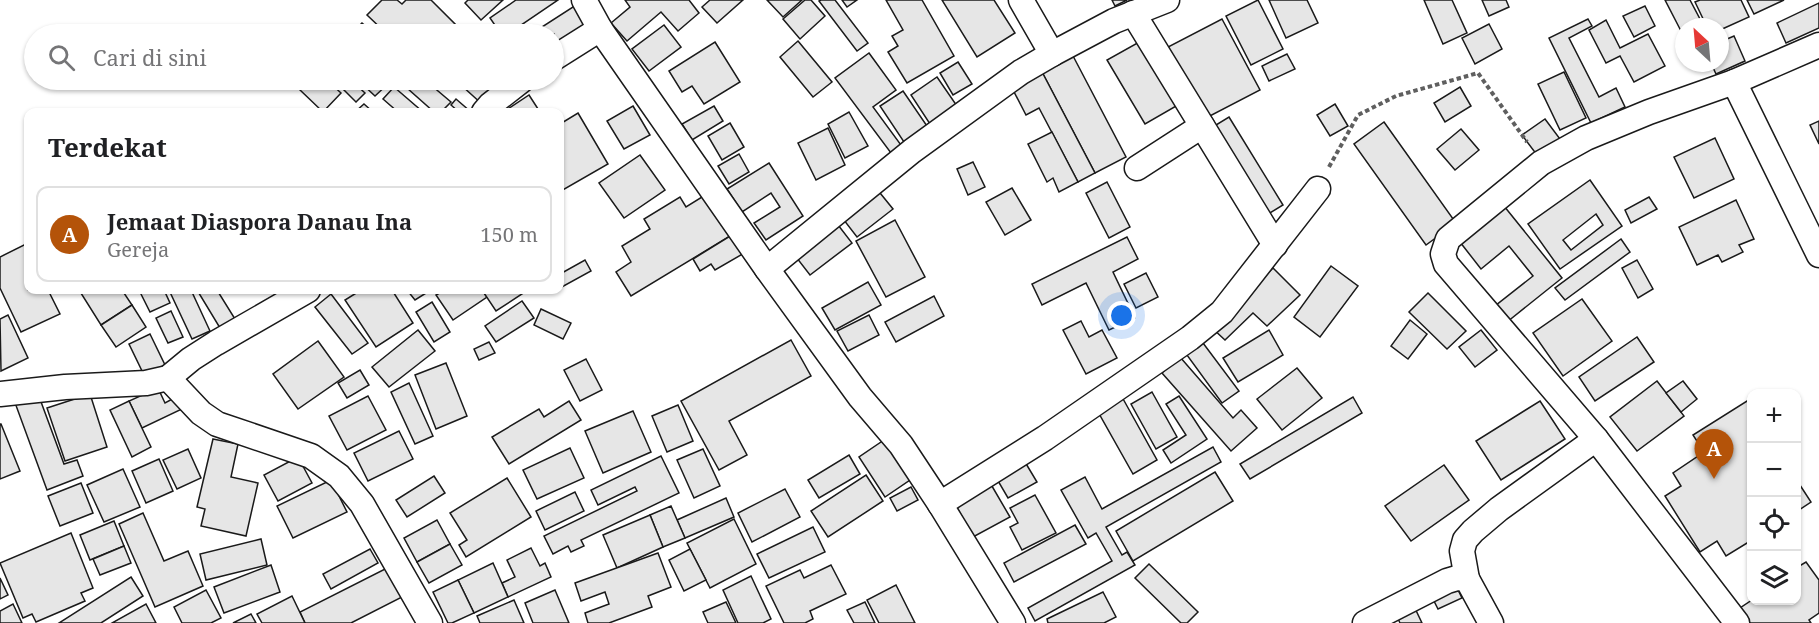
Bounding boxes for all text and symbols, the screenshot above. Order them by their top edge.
north arrow [1675,18,1729,72]
search box [24,24,564,90]
icon: search [45,41,78,74]
text: Cari di sini [93,42,206,72]
text: Terdekat [48,129,167,165]
text: Jemaat Diaspora Danau Ina [107,206,412,236]
text: A [62,221,77,248]
text: 150 m [480,221,538,248]
text: Gereja [107,236,169,263]
your location [1107,301,1136,330]
map controls [1747,389,1801,605]
button: + [1747,389,1801,443]
pin: A [1694,430,1734,479]
button: − [1747,443,1801,497]
button: locate [1747,497,1801,551]
button: layers [1747,551,1801,605]

